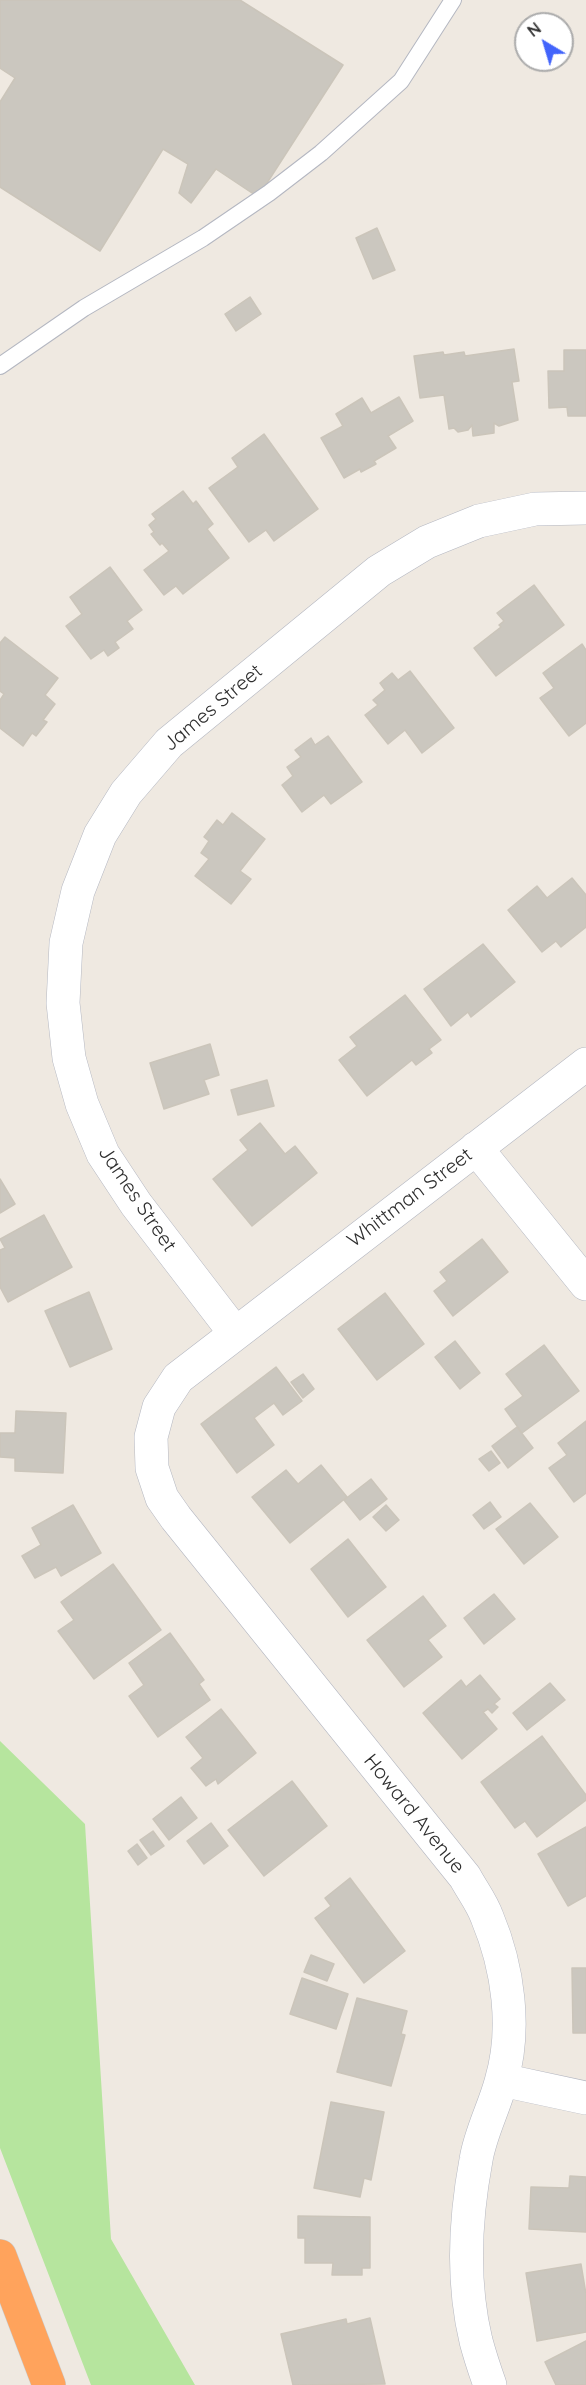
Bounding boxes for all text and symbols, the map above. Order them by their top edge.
north arrow [514,12,574,72]
text: N [523,18,545,41]
street label: James Street [158,659,268,757]
street label: James Street [93,1141,181,1257]
street label: Whittman Street [343,1143,477,1253]
street label: Howard Avenue [358,1749,470,1879]

